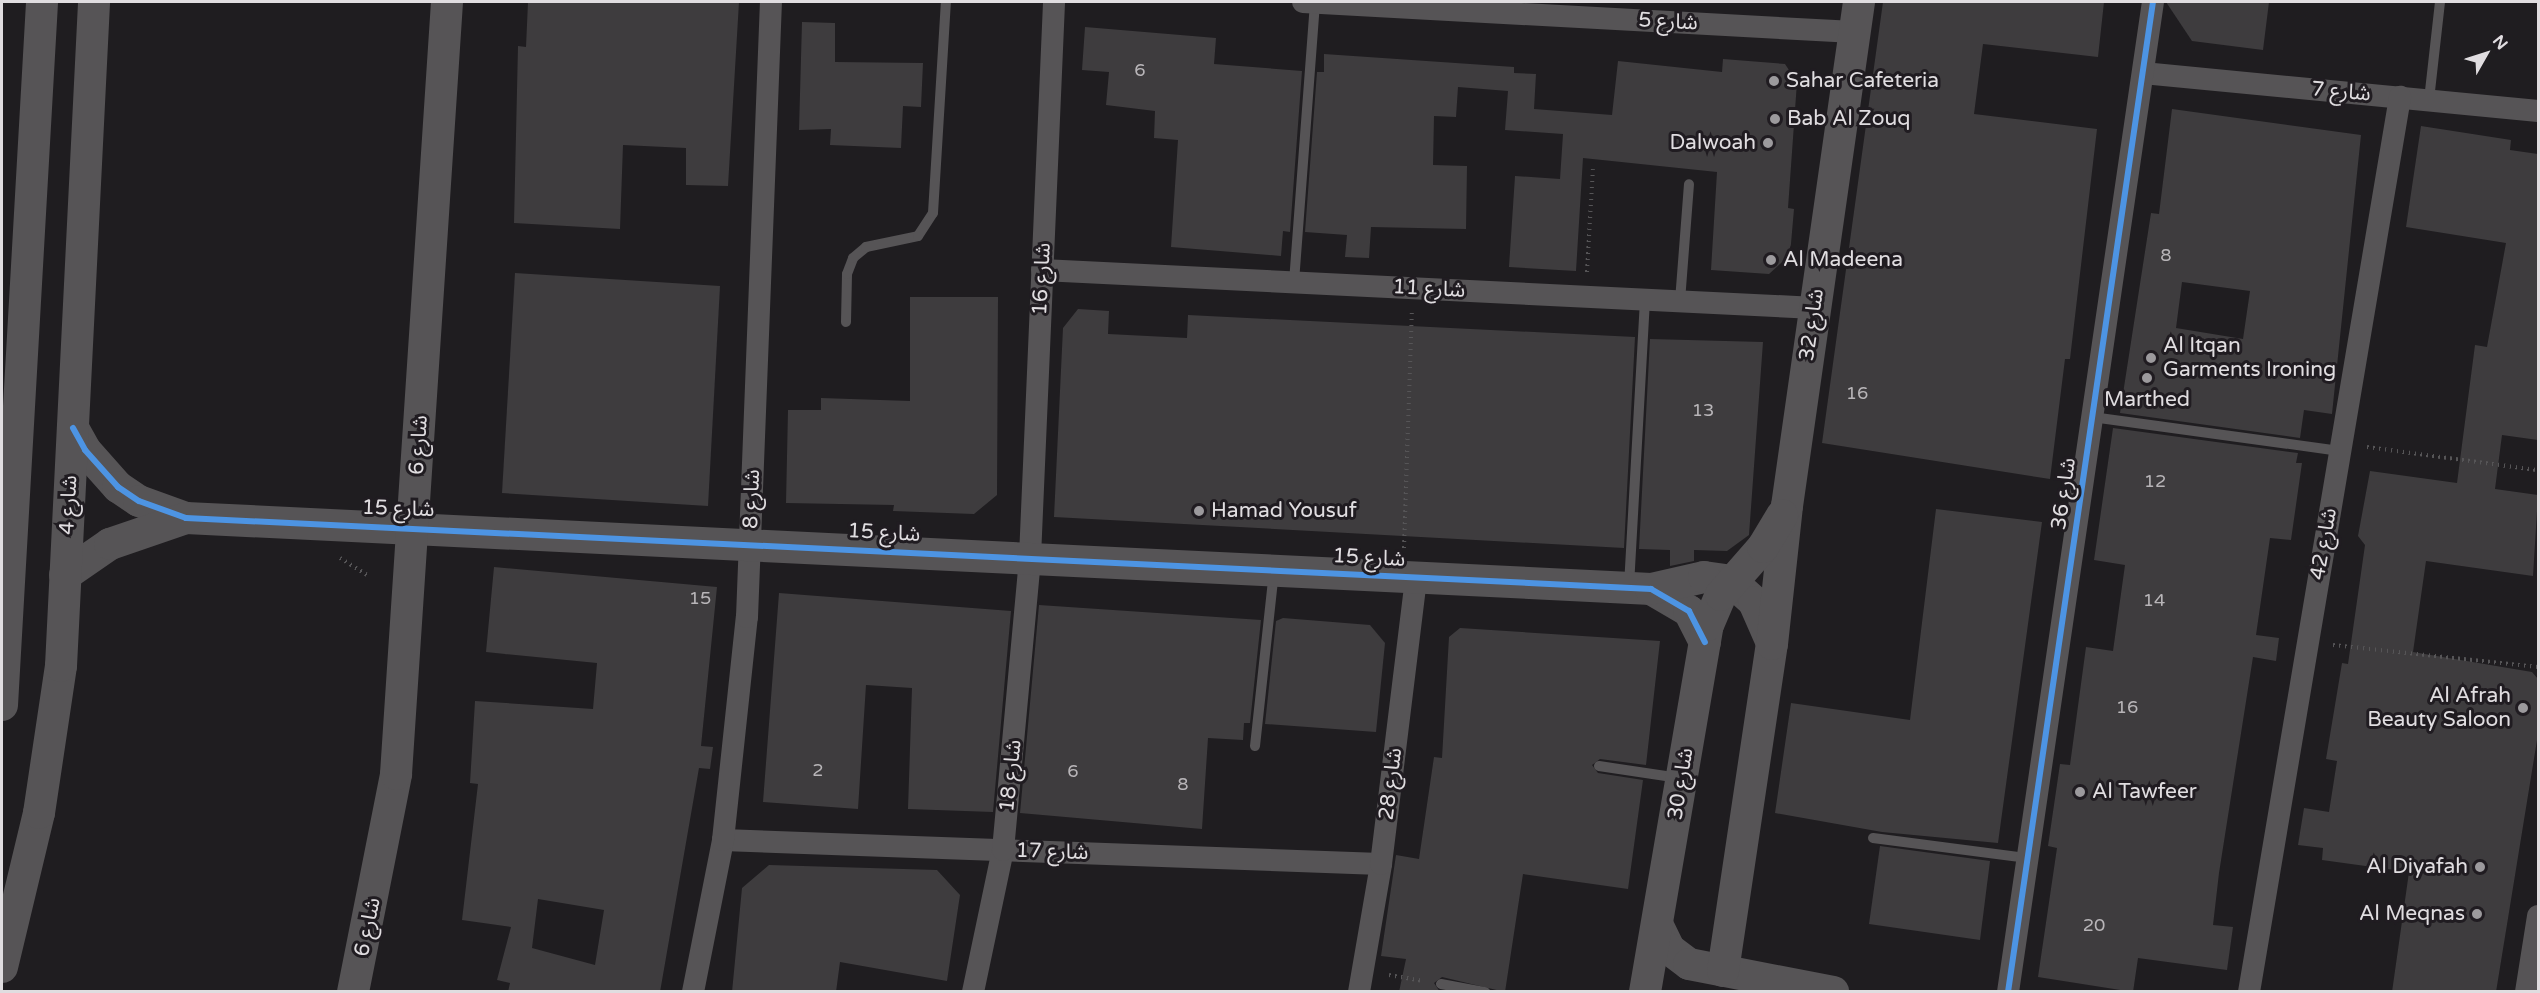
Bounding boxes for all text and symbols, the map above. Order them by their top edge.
street label: شارع 5 [1638,8,1698,36]
north arrow [2456,24,2516,84]
text: N [2488,31,2512,54]
house number: 6 [1134,59,1146,81]
place label: Sahar Cafeteria [1786,68,1939,94]
marker: Sahar Cafeteria [1767,74,1781,88]
street label: شارع 7 [2310,77,2372,107]
place label: Bab Al Zouq [1787,106,1911,132]
marker: Bab Al Zouq [1768,112,1782,126]
place label: Dalwoah [1670,130,1756,156]
marker: Dalwoah [1761,136,1775,150]
street label: شارع 16 [1028,242,1056,316]
house number: 8 [2160,244,2172,266]
place label: Al Madeena [1783,247,1903,273]
marker: Al Madeena [1764,253,1778,267]
street label: شارع 11 [1392,275,1466,303]
street label: شارع 32 [1794,287,1830,363]
place label: Al Itqan Garments Ironing [2163,333,2336,383]
marker: Al Itqan Garments Ironing [2144,351,2158,365]
marker: Marthed [2140,371,2154,385]
house number: 16 [1846,382,1868,404]
place label: Marthed [2104,387,2190,413]
house number: 13 [1692,399,1714,421]
street label: شارع 6 [404,414,434,476]
street label: شارع 36 [2046,456,2082,532]
street label: شارع 8 [738,469,766,529]
house number: 12 [2144,470,2166,492]
street label: شارع 4 [55,475,83,535]
street label: شارع 15 [361,495,435,523]
place label: Hamad Yousuf [1211,498,1357,524]
marker: Hamad Yousuf [1192,504,1206,518]
street label: شارع 42 [2305,506,2343,582]
street label: شارع 15 [847,519,921,547]
street label: شارع 15 [1332,544,1406,572]
house number: 15 [689,587,711,609]
house number: 14 [2143,589,2165,611]
place label: Al Afrah Beauty Saloon [2367,683,2511,733]
house number: 16 [2116,696,2138,718]
marker: Al Afrah Beauty Saloon [2516,701,2530,715]
street label: شارع 18 [995,738,1027,814]
street label: شارع 28 [1374,746,1408,822]
street label: شارع 30 [1663,746,1699,822]
house number: 2 [812,759,824,781]
house number: 6 [1067,760,1079,782]
house number: 8 [1177,773,1189,795]
place label: Al Tawfeer [2092,779,2197,805]
marker: Al Tawfeer [2073,785,2087,799]
street label: شارع 17 [1015,838,1089,866]
place label: Al Diyafah [2366,854,2468,880]
marker: Al Diyafah [2473,860,2487,874]
street label: شارع 6 [349,895,387,959]
place label: Al Meqnas [2359,901,2465,927]
marker: Al Meqnas [2470,907,2484,921]
house number: 20 [2083,914,2105,936]

